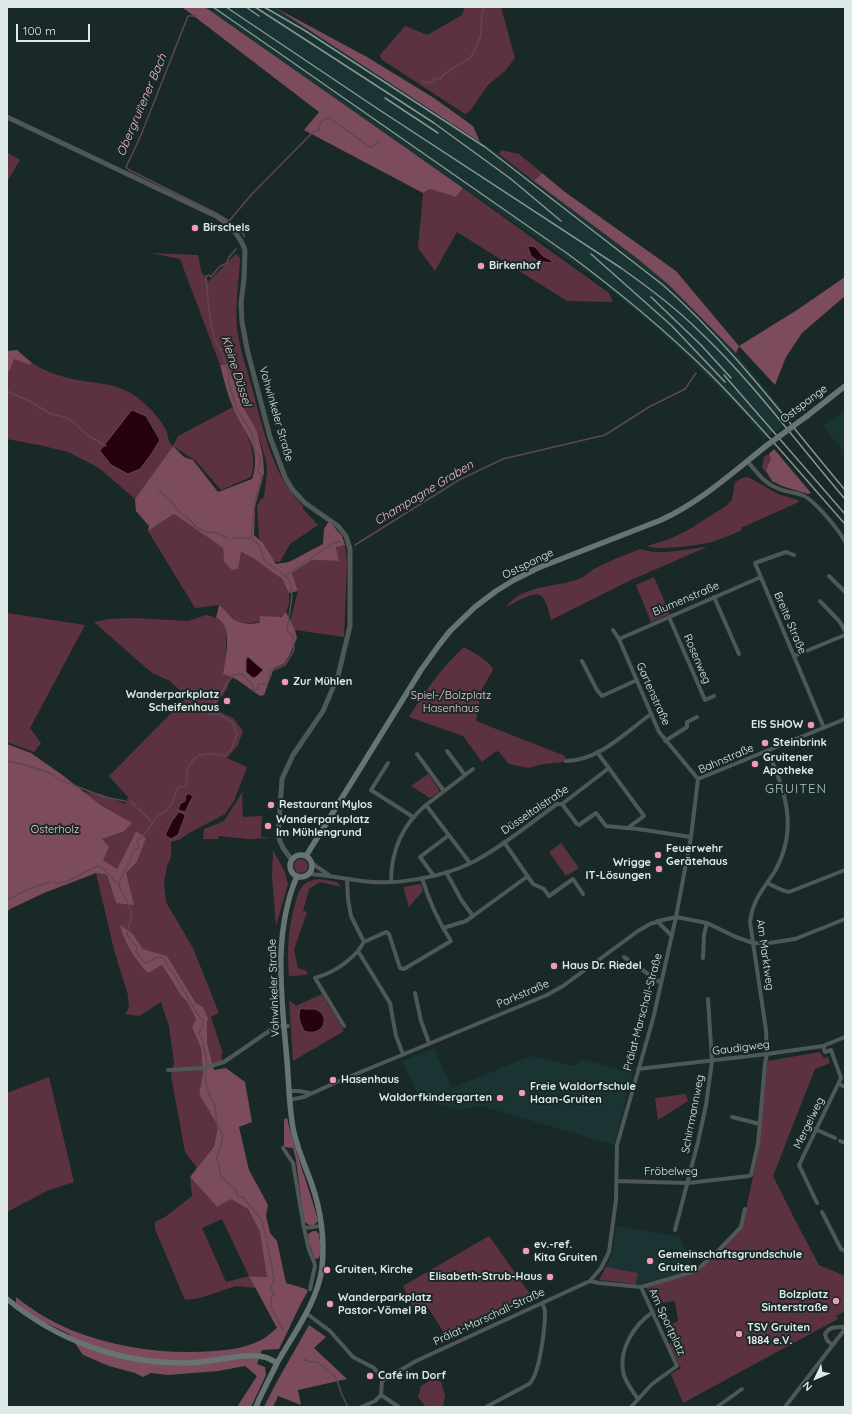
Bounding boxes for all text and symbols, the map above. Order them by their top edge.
scale bar [18,16,92,42]
text: 100 m [23,23,56,38]
water label: Obergruitener Bach [114,52,170,158]
place label: Birschels [203,221,250,235]
marker: Birschels [190,223,200,233]
place label: Birkenhof [489,259,541,273]
marker: Birkenhof [476,261,486,271]
water label: Kleine Düssel [218,334,254,408]
street label: Vohwinkeler Straße [256,365,296,463]
street label: Ostspange [778,382,830,426]
water label: Champagne Graben [372,458,476,528]
street label: Ostspange [500,546,556,582]
street label: Blumenstraße [651,579,721,619]
street label: Breite Straße [771,590,809,656]
street label: Rosenweg [681,632,713,686]
street label: Gartenstraße [633,660,673,728]
place label: Zur Mühlen [293,675,352,689]
marker: Zur Mühlen [280,677,290,687]
place label: Wanderparkplatz Scheifenhaus [126,688,219,714]
park label: Spiel-/Bolzplatz Hasenhaus [411,689,491,715]
marker: Wanderparkplatz Scheifenhaus [222,696,232,706]
place label: EIS SHOW [751,718,803,732]
marker: EIS SHOW [806,720,816,730]
place label: Steinbrink [773,736,827,750]
marker: Steinbrink [760,738,770,748]
street label: Bahnstraße [696,741,756,777]
place label: Gruitener Apotheke [763,751,814,777]
marker: Gruitener Apotheke [750,759,760,769]
district label: GRUITEN [765,781,827,797]
street label: Düsseltalstraße [499,783,571,837]
place label: Restaurant Mylos [279,798,372,812]
marker: Restaurant Mylos [266,800,276,810]
place label: Wanderparkplatz Im Mühlengrund [276,813,369,839]
marker: Wanderparkplatz Im Mühlengrund [263,821,273,831]
park label: Osterholz [31,823,79,837]
place label: Feuerwehr Gerätehaus [666,842,728,868]
marker: Feuerwehr Gerätehaus [653,850,663,860]
place label: Wrigge IT-Lösungen [586,856,651,882]
marker: Wrigge IT-Lösungen [654,864,664,874]
street label: Am Marktweg [753,919,777,991]
street label: Vohwinkeler Straße [266,939,282,1037]
street label: Prälat-Marschall-Straße [621,952,665,1072]
place label: Haus Dr. Riedel [562,959,642,973]
marker: Haus Dr. Riedel [549,961,559,971]
street label: Parkstraße [495,977,551,1011]
street label: Gaudigweg [712,1038,770,1058]
place label: Hasenhaus [341,1073,399,1087]
street label: Schirrmannweg [679,1074,707,1154]
marker: Hasenhaus [328,1075,338,1085]
place label: Freie Waldorfschule Haan-Gruiten [530,1080,636,1106]
marker: Freie Waldorfschule Haan-Gruiten [517,1088,527,1098]
place label: Waldorfkindergarten [379,1091,492,1105]
marker: Waldorfkindergarten [495,1093,505,1103]
street label: Mergelweg [791,1095,827,1151]
street label: Fröbelweg [644,1165,698,1179]
place label: ev.-ref. Kita Gruiten [534,1238,597,1264]
marker: ev.-ref. Kita Gruiten [521,1246,531,1256]
place label: Gemeinschaftsgrundschule Gruiten [658,1248,802,1274]
marker: Gemeinschaftsgrundschule Gruiten [645,1256,655,1266]
place label: Gruiten, Kirche [335,1263,413,1277]
marker: Gruiten, Kirche [322,1265,332,1275]
place label: Elisabeth-Strub-Haus [429,1270,542,1284]
marker: Elisabeth-Strub-Haus [545,1272,555,1282]
street label: Prälat-Marschall-Straße [431,1285,547,1349]
street label: Am Sportplatz [646,1286,688,1358]
place label: Bolzplatz Sinterstraße [761,1288,828,1314]
place label: Wanderparkplatz Pastor-Vömel P8 [338,1291,431,1317]
marker: Bolzplatz Sinterstraße [831,1296,841,1306]
marker: Wanderparkplatz Pastor-Vömel P8 [325,1299,335,1309]
place label: TSV Gruiten 1884 e.V. [747,1321,810,1347]
marker: TSV Gruiten 1884 e.V. [734,1329,744,1339]
north arrow [796,1358,836,1398]
place label: Café im Dorf [378,1369,446,1383]
marker: Café im Dorf [365,1371,375,1381]
text: N [800,1379,815,1394]

